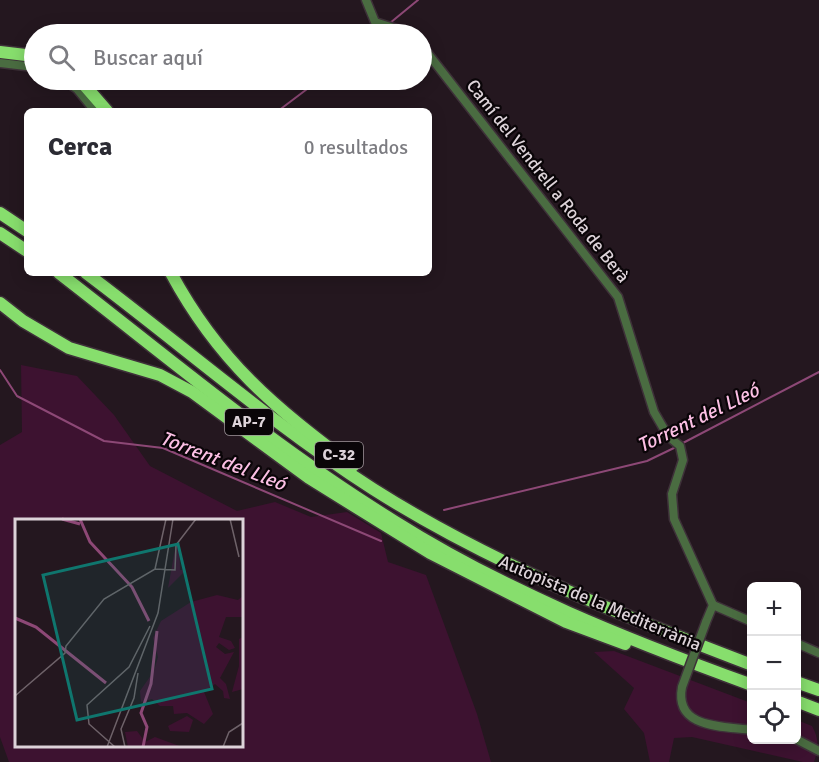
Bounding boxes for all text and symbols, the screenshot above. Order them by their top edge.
search box [24,24,432,90]
icon: search [45,41,78,74]
text: Buscar aquí [93,44,203,71]
street label: Camí del Vendrell a Roda de Berà [462,75,634,287]
text: Cerca [48,131,112,163]
text: 0 resultados [304,135,408,160]
water label: Torrent del Lleó [633,377,764,458]
road number: AP-7 [225,409,273,435]
water label: Torrent del Lleó [157,426,291,497]
road number: C-32 [315,442,363,468]
inset map [15,519,243,747]
street label: Autopista de la Mediterrània [495,550,705,656]
map controls [747,582,801,744]
button: + [747,582,801,636]
button: − [747,636,801,690]
button: locate [747,690,801,744]

